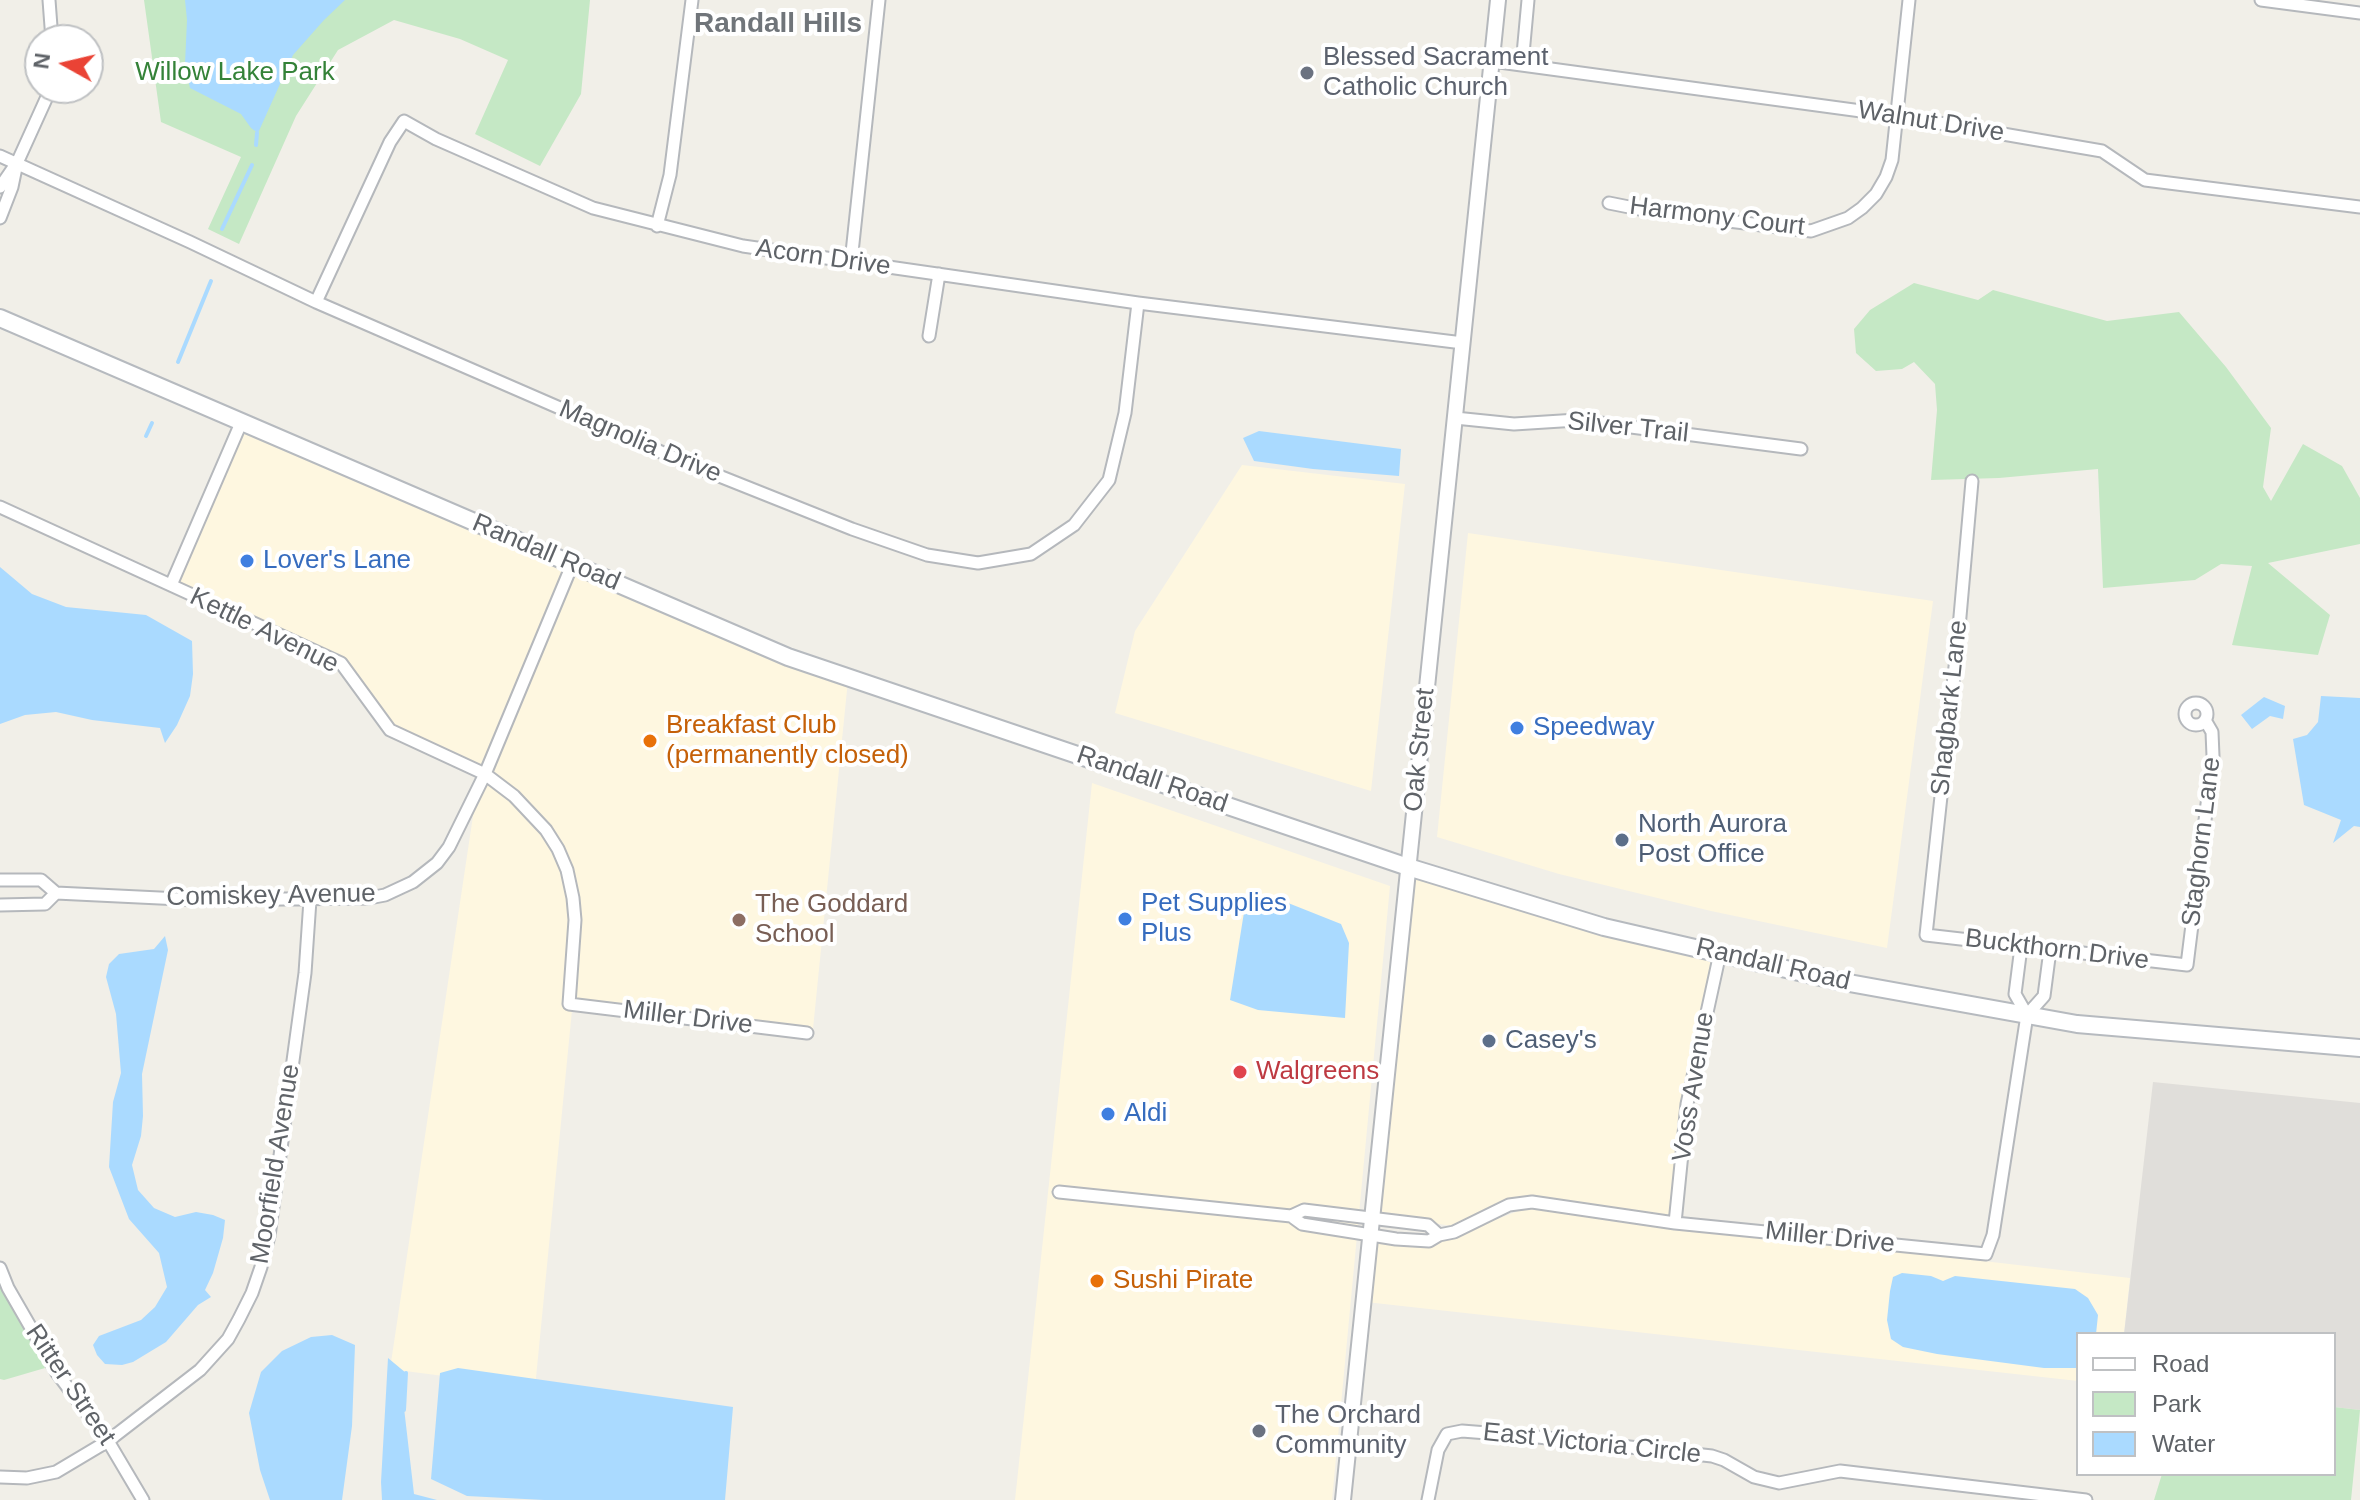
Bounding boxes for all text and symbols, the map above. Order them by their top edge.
district label: Randall Hills [694,7,862,41]
north arrow [24,24,104,104]
place label: Blessed Sacrament Catholic Church [1323,42,1548,104]
text: N [28,51,55,70]
park label: Willow Lake Park [135,57,335,89]
marker: Blessed Sacrament Catholic Church [1298,64,1316,82]
street label: Walnut Drive [1856,95,2006,149]
street label: Harmony Court [1628,191,1806,243]
street label: Acorn Drive [754,233,892,283]
street label: Magnolia Drive [554,394,726,490]
street label: Silver Trail [1566,406,1690,450]
street label: Randall Road [467,508,625,598]
place label: Lover's Lane [263,545,411,577]
marker: Lover's Lane [238,552,256,570]
street label: Kettle Avenue [185,582,343,680]
street label: Shagbark Lane [1925,619,1975,797]
street label: Oak Street [1398,687,1442,813]
place label: Breakfast Club (permanently closed) [666,710,909,772]
place label: Speedway [1533,712,1654,744]
marker: Speedway [1508,719,1526,737]
marker: Breakfast Club (permanently closed) [641,732,659,750]
street label: Randall Road [1072,740,1232,820]
street label: Staghorn Lane [2176,755,2228,929]
place label: North Aurora Post Office [1638,809,1787,870]
marker: North Aurora Post Office [1613,831,1631,849]
street label: Comiskey Avenue [166,879,376,913]
place label: Pet Supplies Plus [1141,888,1287,950]
place label: The Goddard School [755,889,908,950]
marker: Pet Supplies Plus [1116,910,1134,928]
marker: The Goddard School [730,911,748,929]
street label: Buckthorn Drive [1963,923,2151,977]
street label: Randall Road [1693,932,1853,998]
street label: Miller Drive [622,995,754,1041]
street label: Voss Avenue [1667,1010,1721,1164]
place label: Casey's [1505,1025,1597,1057]
marker: Casey's [1480,1032,1498,1050]
place label: Walgreens [1256,1056,1379,1088]
street label: Moorfield Avenue [245,1062,307,1266]
marker: Walgreens [1231,1063,1249,1081]
place label: Aldi [1124,1098,1167,1130]
marker: Aldi [1099,1105,1117,1123]
street label: Miller Drive [1764,1216,1896,1260]
place label: Sushi Pirate [1113,1265,1253,1297]
marker: Sushi Pirate [1088,1272,1106,1290]
street label: Ritter Street [18,1319,122,1451]
legend [2076,1332,2336,1476]
text: Road [2152,1350,2209,1377]
text: Park [2152,1390,2201,1417]
place label: The Orchard Community [1275,1400,1421,1462]
street label: East Victoria Circle [1481,1417,1703,1471]
marker: The Orchard Community [1250,1422,1268,1440]
text: Water [2152,1430,2215,1457]

